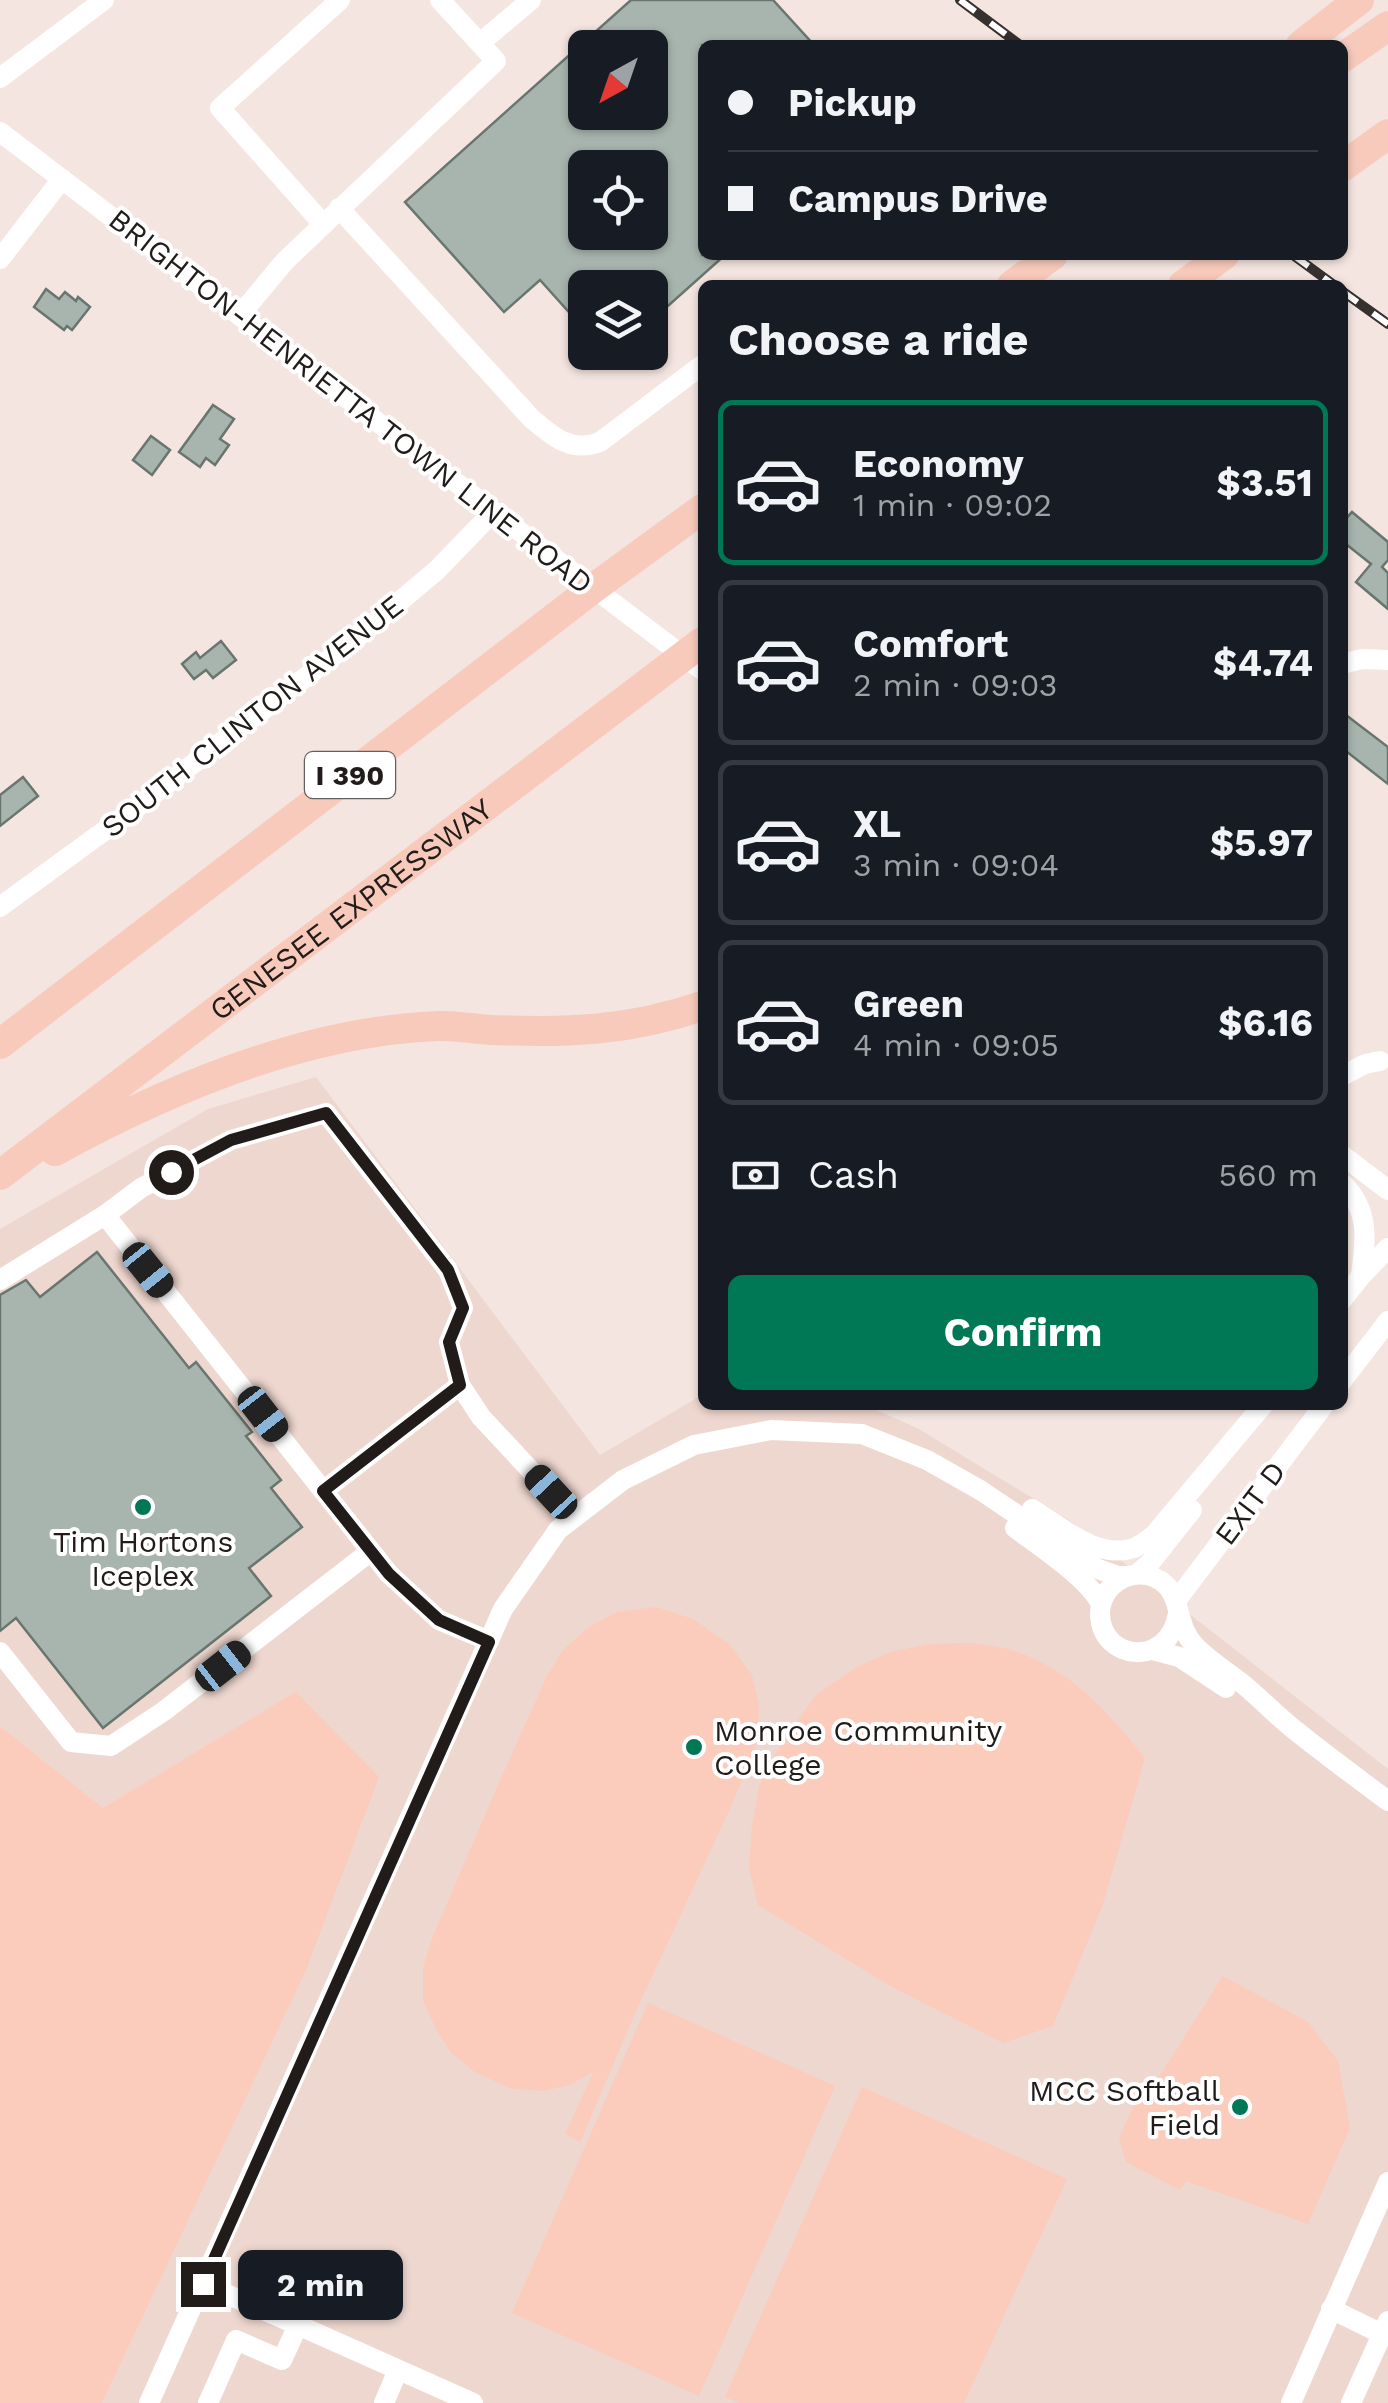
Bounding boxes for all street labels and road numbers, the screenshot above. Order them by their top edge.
street label: BRIGHTON-HENRIETTA TOWN LINE ROAD [102,201,600,601]
street label: SOUTH CLINTON AVENUE [94,587,410,845]
road number: I 390 [305,752,395,798]
street label: GENESEE EXPRESSWAY [202,791,499,1027]
street label: EXIT D [1207,1454,1293,1552]

